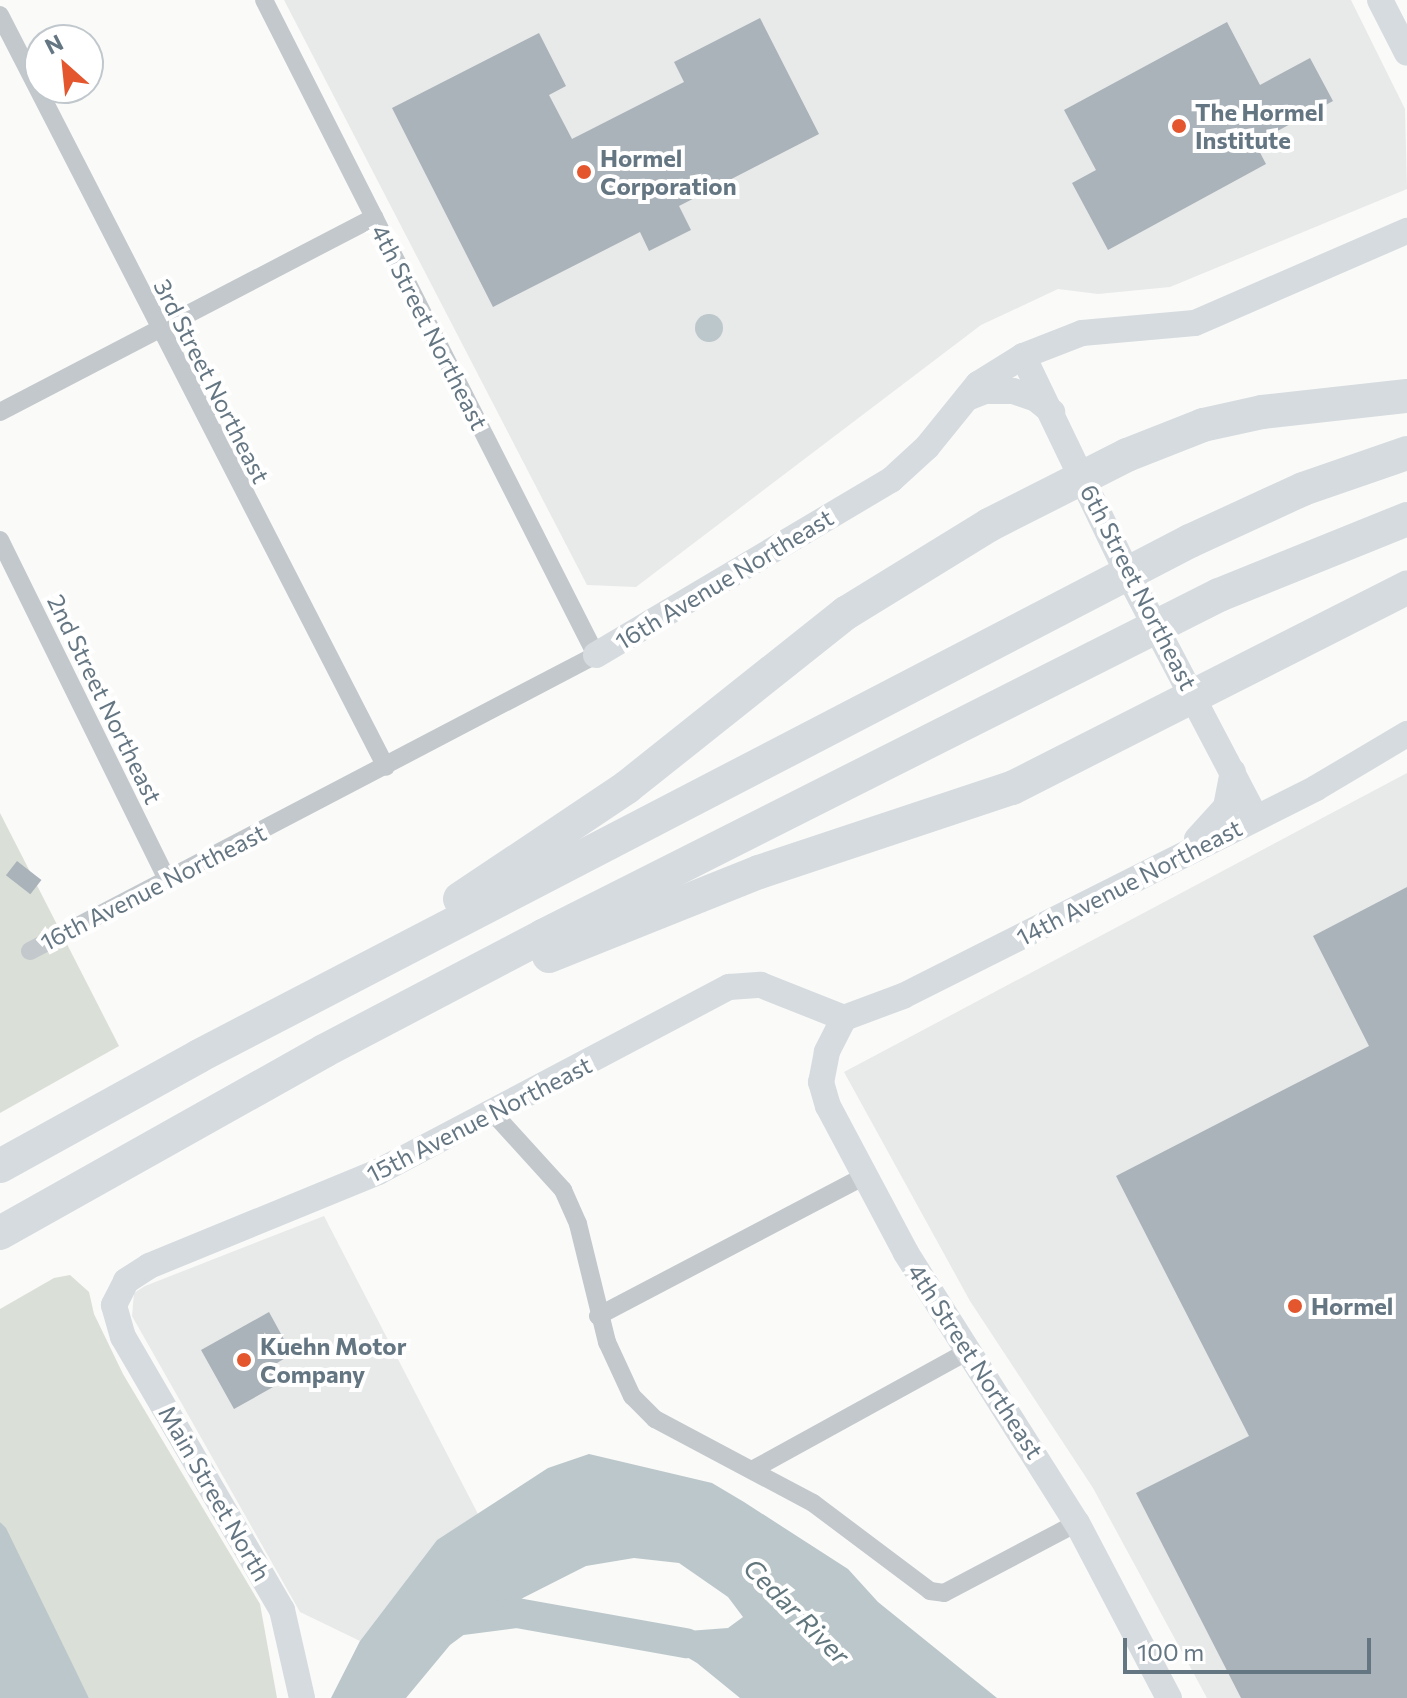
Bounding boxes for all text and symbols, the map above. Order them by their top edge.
north arrow [24,24,104,104]
text: N [40,28,67,60]
place label: The Hormel Institute [1195,98,1324,154]
marker: The Hormel Institute [1170,117,1188,135]
place label: Hormel Corporation [600,144,737,200]
marker: Hormel Corporation [575,163,593,181]
street label: 4th Street Northeast [366,220,494,434]
street label: 3rd Street Northeast [148,274,276,488]
street label: 6th Street Northeast [1075,479,1203,695]
street label: 16th Avenue Northeast [610,502,838,656]
street label: 2nd Street Northeast [42,590,168,808]
street label: 14th Avenue Northeast [1012,813,1246,951]
street label: 16th Avenue Northeast [35,818,271,956]
street label: 15th Avenue Northeast [362,1050,596,1188]
street label: 4th Street Northeast [902,1258,1050,1464]
place label: Hormel [1311,1292,1393,1320]
marker: Hormel [1286,1297,1304,1315]
place label: Kuehn Motor Company [260,1332,407,1388]
marker: Kuehn Motor Company [235,1351,253,1369]
street label: Main Street North [153,1400,277,1586]
water label: Cedar River [738,1552,856,1670]
scale bar [1127,1622,1375,1672]
text: 100 m [1137,1637,1204,1666]

